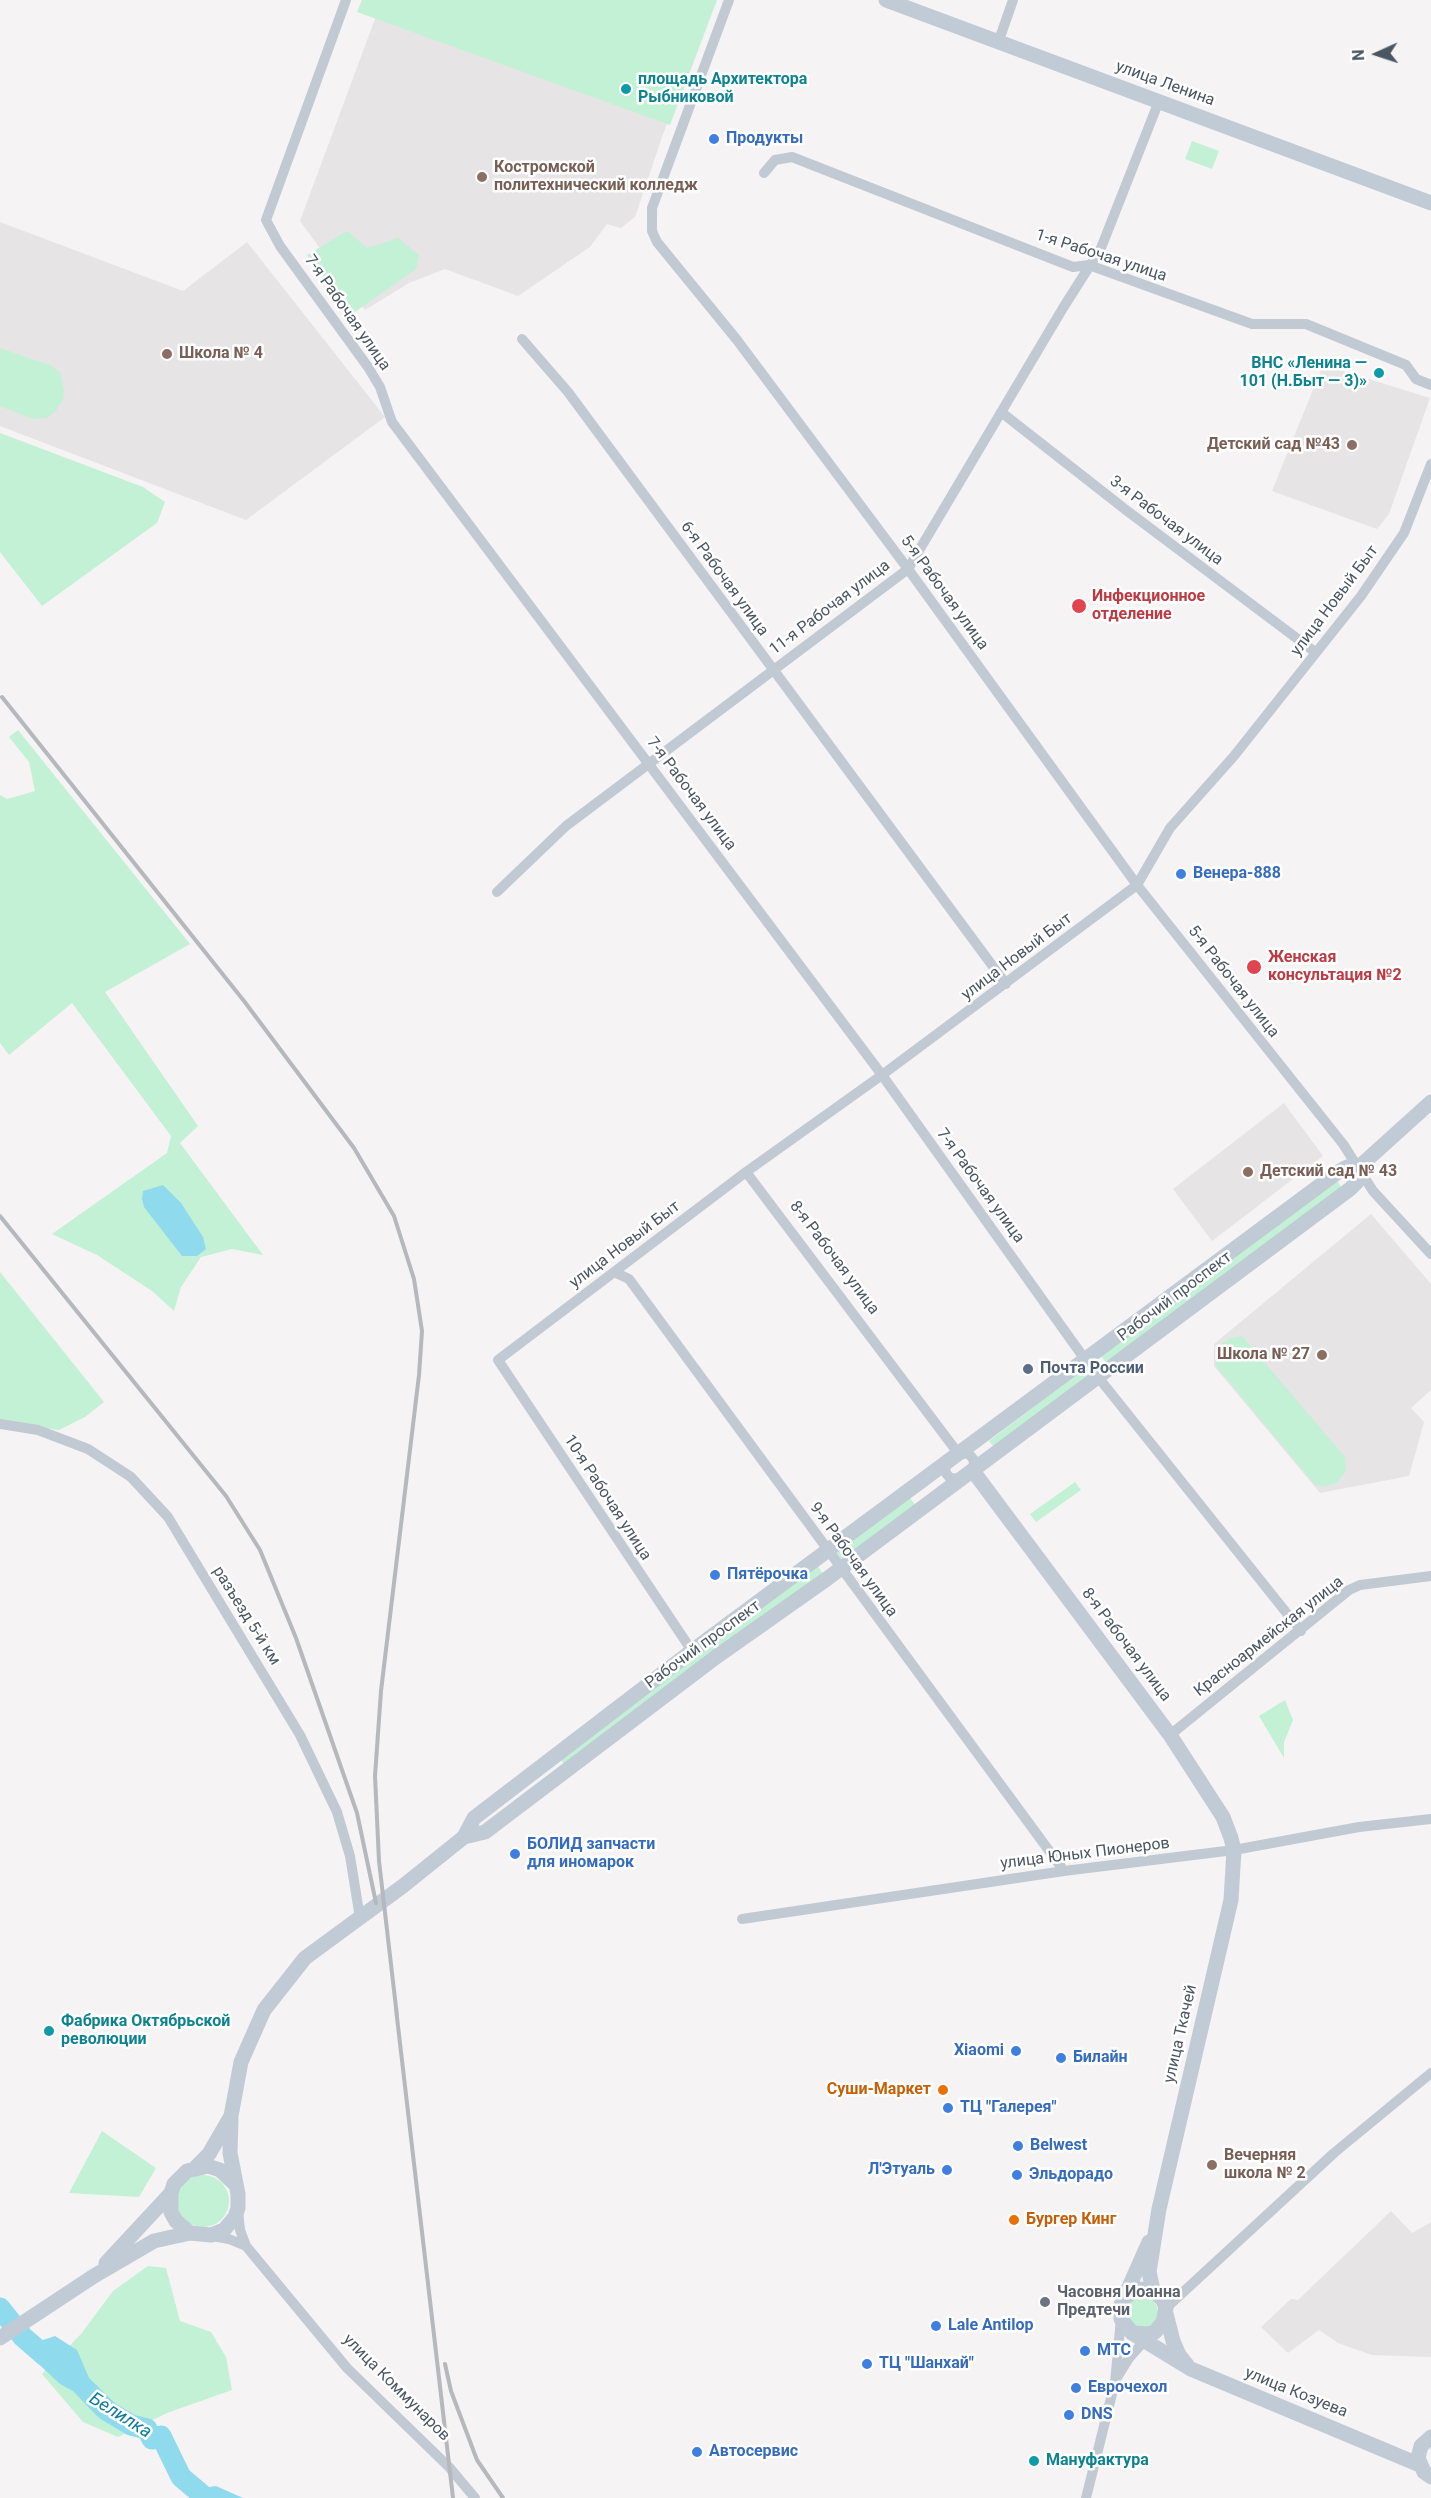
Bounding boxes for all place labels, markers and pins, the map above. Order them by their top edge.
place label: площадь Архитектора Рыбниковой [638,70,807,108]
marker: площадь Архитектора Рыбниковой [619,82,633,96]
place label: Продукты [726,129,803,149]
marker: Продукты [707,132,721,146]
place label: Костромской политехнический колледж [494,158,698,196]
marker: Костромской политехнический колледж [475,170,489,184]
place label: Школа № 4 [179,344,263,364]
marker: Школа № 4 [160,347,174,361]
place label: ВНС «Ленина — 101 (Н.Быт — 3)» [1240,354,1367,392]
marker: ВНС «Ленина — 101 (Н.Быт — 3)» [1372,366,1386,380]
place label: Детский сад №43 [1207,435,1340,455]
marker: Детский сад №43 [1345,438,1359,452]
place label: Инфекционное отделение [1092,587,1205,625]
marker: Инфекционное отделение [1070,597,1088,615]
place label: Венера-888 [1193,864,1281,884]
marker: Венера-888 [1174,867,1188,881]
place label: Женская консультация №2 [1268,948,1402,986]
marker: Женская консультация №2 [1245,958,1263,976]
place label: Детский сад № 43 [1260,1162,1397,1182]
marker: Детский сад № 43 [1241,1165,1255,1179]
place label: Школа № 27 [1217,1345,1310,1365]
marker: Школа № 27 [1315,1348,1329,1362]
place label: Почта России [1040,1359,1144,1379]
marker: Почта России [1021,1362,1035,1376]
place label: Пятёрочка [727,1565,808,1585]
marker: Пятёрочка [708,1568,722,1582]
place label: БОЛИД запчасти для иномарок [527,1835,655,1873]
marker: БОЛИД запчасти для иномарок [508,1847,522,1861]
place label: Фабрика Октябрьской революции [61,2012,230,2050]
marker: Фабрика Октябрьской революции [42,2024,56,2038]
place label: Xiaomi [954,2041,1004,2061]
marker: Xiaomi [1009,2044,1023,2058]
place label: Билайн [1073,2048,1128,2068]
marker: Билайн [1054,2051,1068,2065]
place label: Суши-Маркет [827,2080,931,2100]
marker: Суши-Маркет [936,2083,950,2097]
place label: ТЦ "Галерея" [960,2098,1057,2118]
marker: ТЦ "Галерея" [941,2101,955,2115]
place label: Belwest [1030,2136,1087,2156]
marker: Belwest [1011,2139,1025,2153]
place label: Вечерняя школа № 2 [1224,2146,1306,2184]
marker: Вечерняя школа № 2 [1205,2158,1219,2172]
place label: Л'Этуаль [868,2160,935,2180]
marker: Л'Этуаль [940,2163,954,2177]
place label: Эльдорадо [1029,2165,1113,2185]
marker: Эльдорадо [1010,2168,1024,2182]
place label: Бургер Кинг [1026,2210,1116,2230]
marker: Бургер Кинг [1007,2213,1021,2227]
place label: Часовня Иоанна Предтечи [1057,2283,1181,2321]
marker: Часовня Иоанна Предтечи [1038,2295,1052,2309]
place label: Lale Antilop [948,2316,1033,2336]
marker: Lale Antilop [929,2319,943,2333]
place label: МТС [1097,2341,1131,2361]
marker: МТС [1078,2344,1092,2358]
place label: ТЦ "Шанхай" [879,2354,974,2374]
marker: ТЦ "Шанхай" [860,2357,874,2371]
place label: Еврочехол [1088,2378,1167,2398]
marker: Еврочехол [1069,2381,1083,2395]
place label: DNS [1081,2405,1113,2425]
marker: DNS [1062,2408,1076,2422]
place label: Автосервис [709,2442,798,2462]
marker: Автосервис [690,2445,704,2459]
place label: Мануфактура [1046,2451,1149,2471]
marker: Мануфактура [1027,2454,1041,2468]

